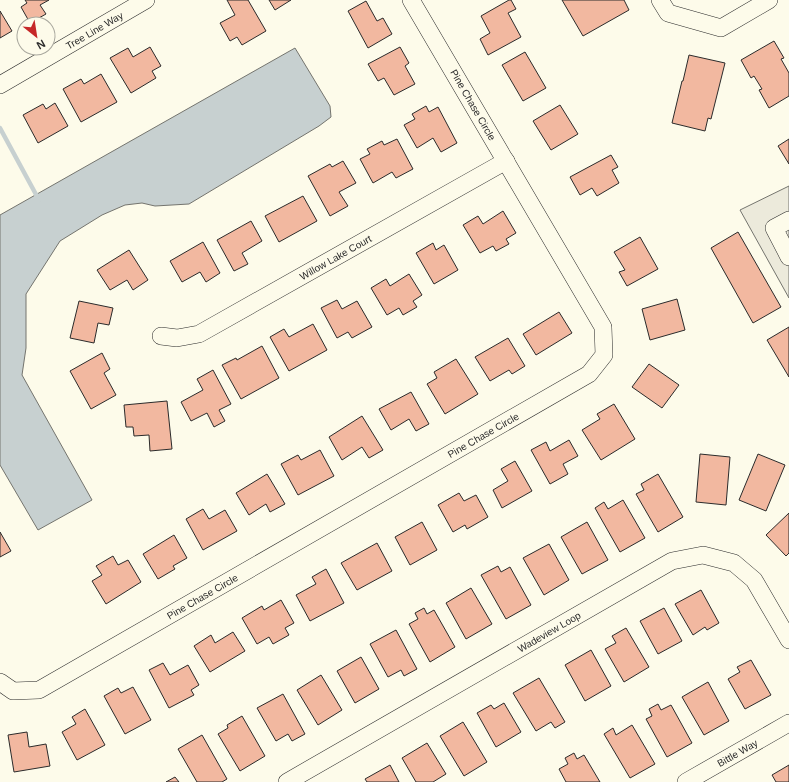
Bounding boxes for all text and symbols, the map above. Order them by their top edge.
street label: Tree Line Way [64,9,125,51]
north arrow [16,16,56,56]
text: N [35,37,47,52]
street label: Pine Chase Circle [448,68,498,143]
street label: Willow Lake Court [298,232,373,282]
street label: Pine Chase Circle [446,410,521,460]
street label: Pine Chase Circle [165,571,240,621]
street label: Wadeview Loop [515,609,583,654]
street label: Bittle Way [715,737,759,769]

